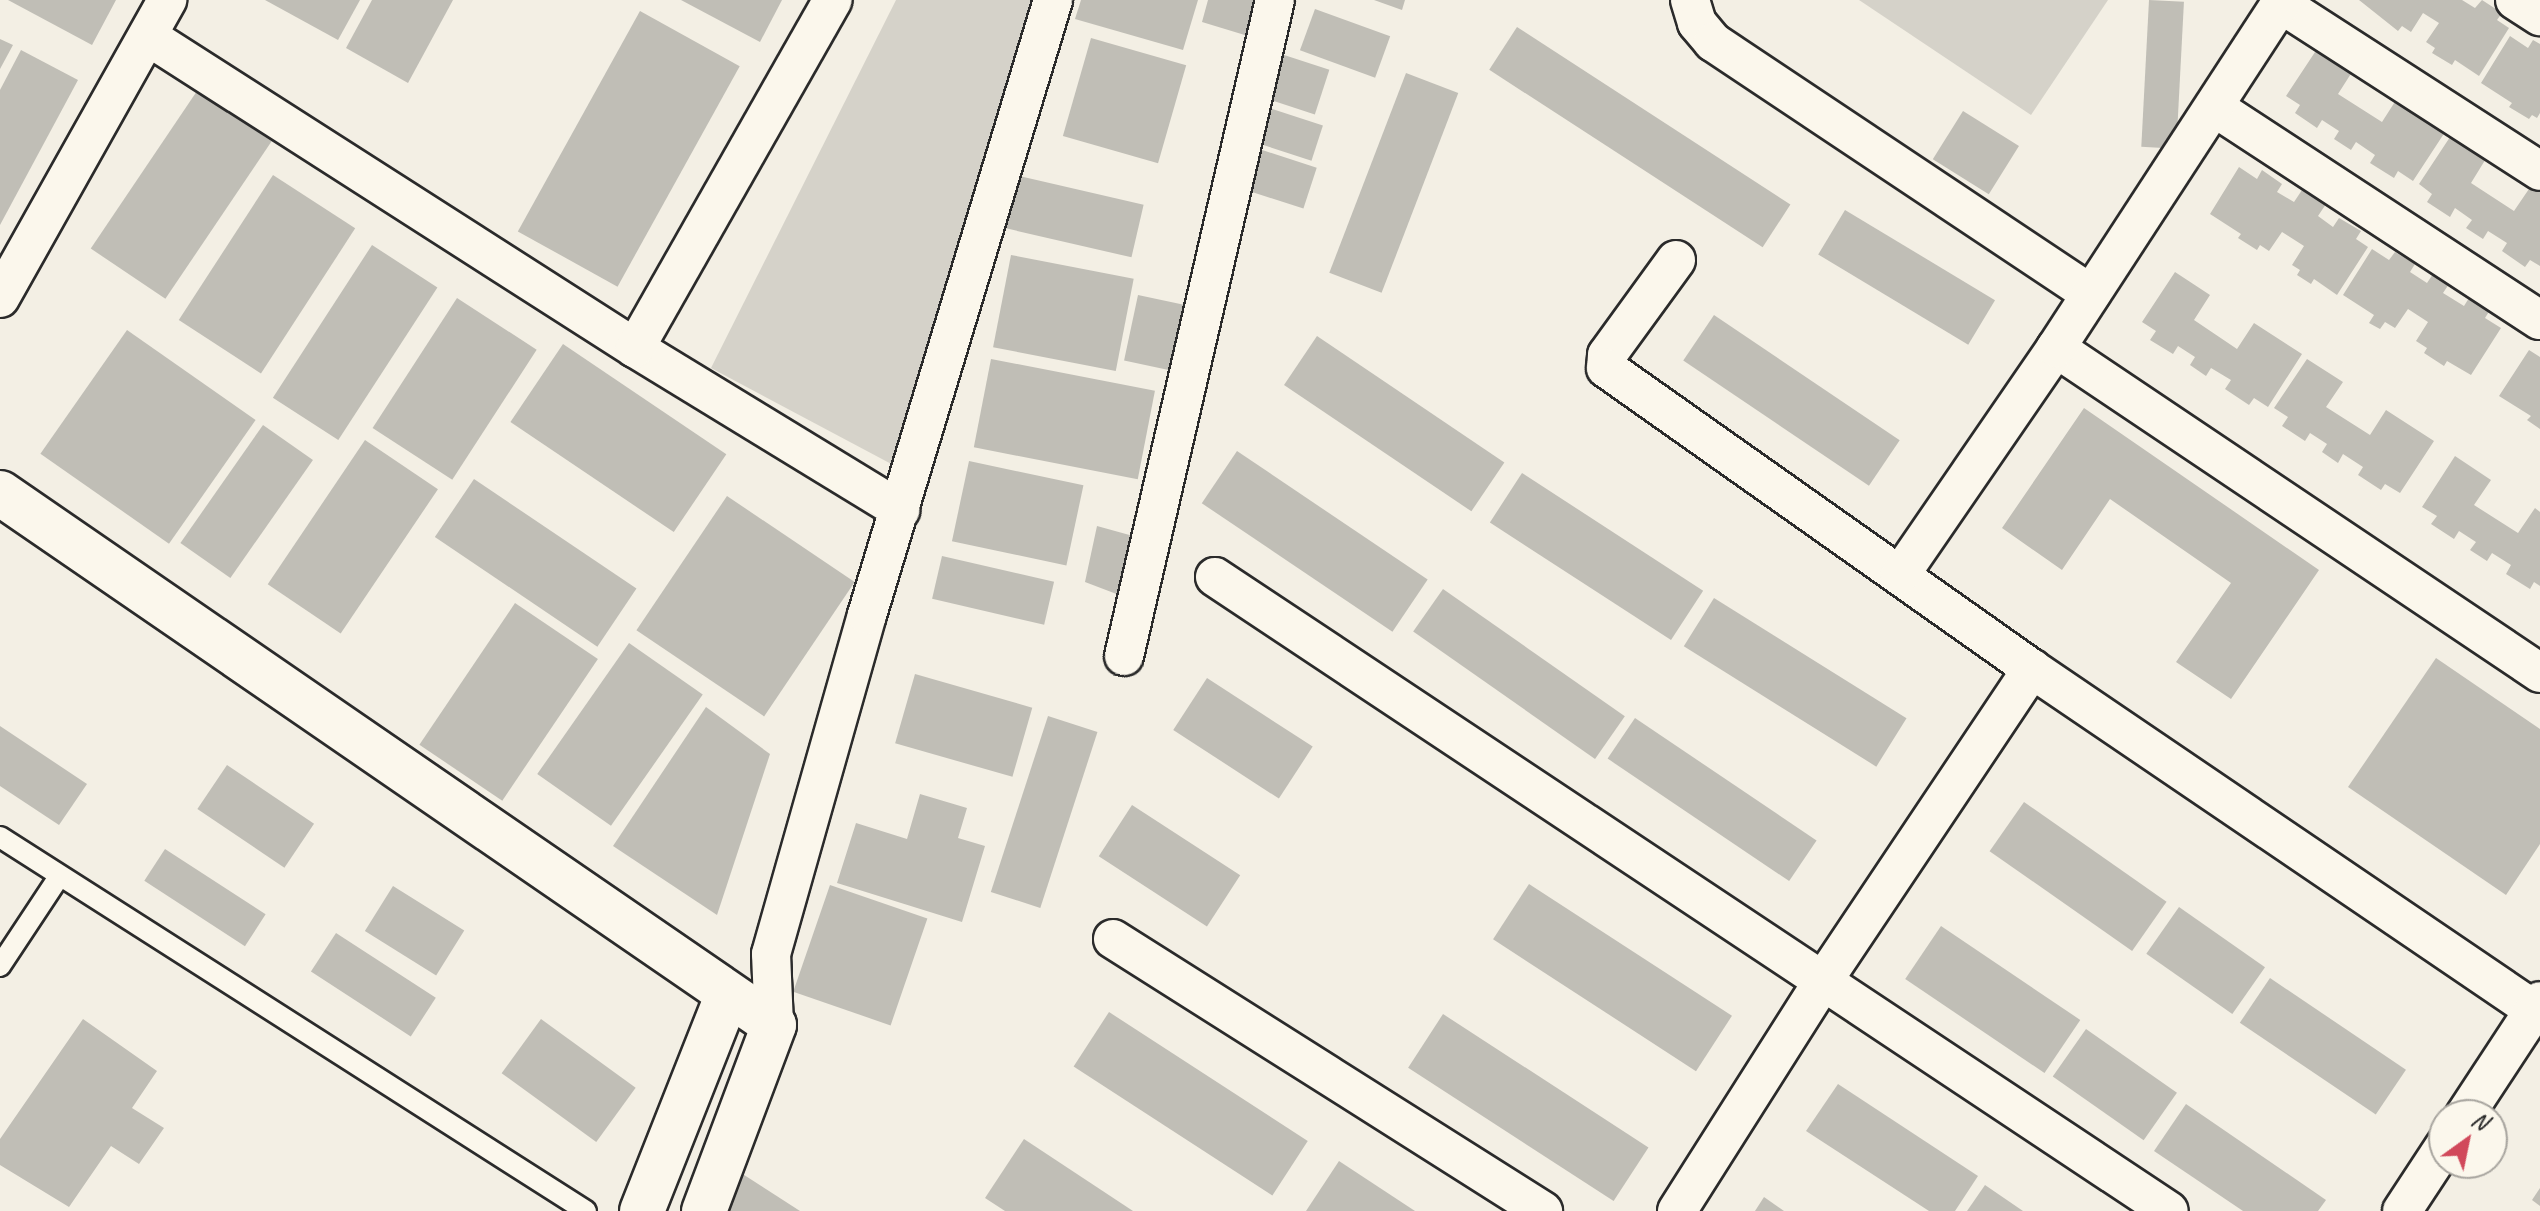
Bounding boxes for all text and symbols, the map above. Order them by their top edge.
north arrow [2428,1099,2508,1179]
text: N [2467,1105,2493,1136]

